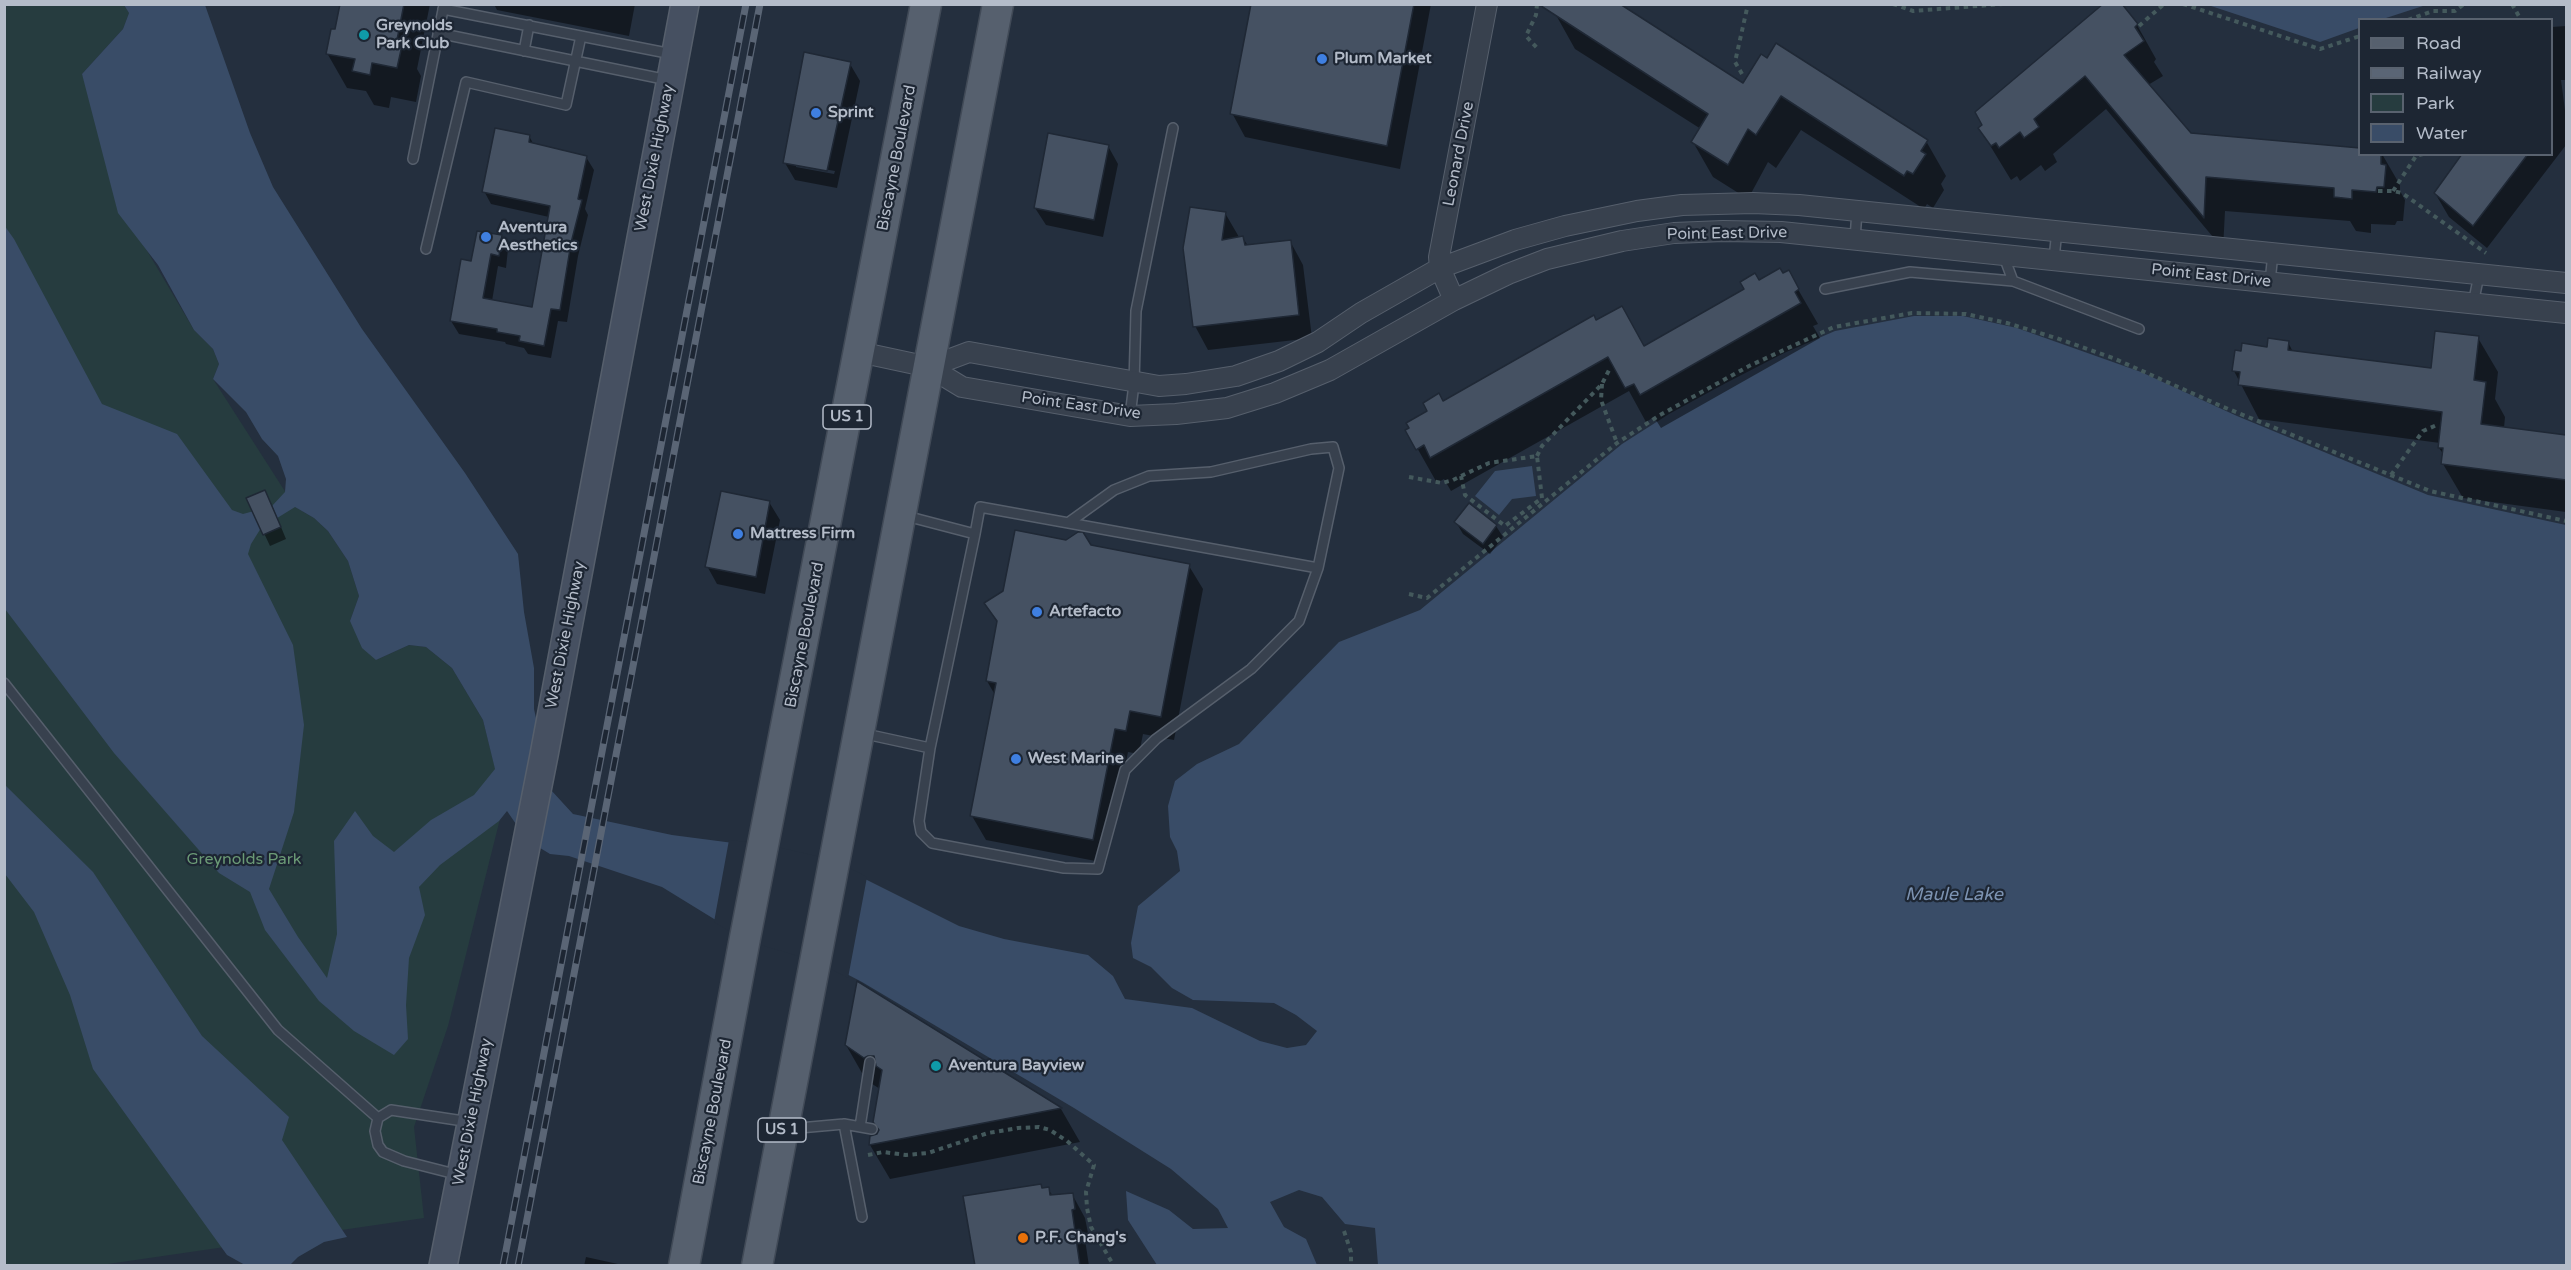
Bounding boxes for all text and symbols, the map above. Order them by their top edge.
place label: Greynolds Park Club [376,16,453,54]
legend [2358,18,2553,156]
marker: Greynolds Park Club [357,28,371,42]
text: Road [2416,32,2461,54]
place label: Plum Market [1334,49,1432,69]
marker: Plum Market [1315,52,1329,66]
text: Railway [2416,62,2482,84]
street label: West Dixie Highway [631,83,679,233]
street label: Biscayne Boulevard [873,83,921,233]
text: Park [2416,92,2454,114]
street label: Leonard Drive [1439,100,1479,208]
place label: Sprint [828,103,874,123]
marker: Sprint [809,106,823,120]
text: Water [2416,122,2467,144]
place label: Aventura Aesthetics [498,218,578,256]
street label: Point East Drive [1667,223,1787,245]
marker: Aventura Aesthetics [479,230,493,244]
street label: Point East Drive [2150,260,2272,292]
street label: Point East Drive [1020,388,1142,424]
road number: US 1 [823,405,871,429]
place label: Mattress Firm [750,524,855,544]
marker: Mattress Firm [731,527,745,541]
street label: West Dixie Highway [542,560,590,710]
street label: Biscayne Boulevard [781,560,829,710]
place label: Artefacto [1049,602,1121,622]
marker: Artefacto [1030,605,1044,619]
place label: West Marine [1028,749,1124,769]
marker: West Marine [1009,752,1023,766]
park label: Greynolds Park [186,850,302,870]
water label: Maule Lake [1905,884,2003,906]
street label: West Dixie Highway [449,1037,497,1187]
street label: Biscayne Boulevard [689,1037,737,1187]
place label: Aventura Bayview [948,1056,1084,1076]
marker: Aventura Bayview [929,1059,943,1073]
road number: US 1 [758,1118,806,1142]
place label: P.F. Chang's [1035,1228,1127,1248]
marker: P.F. Chang's [1016,1231,1030,1245]

